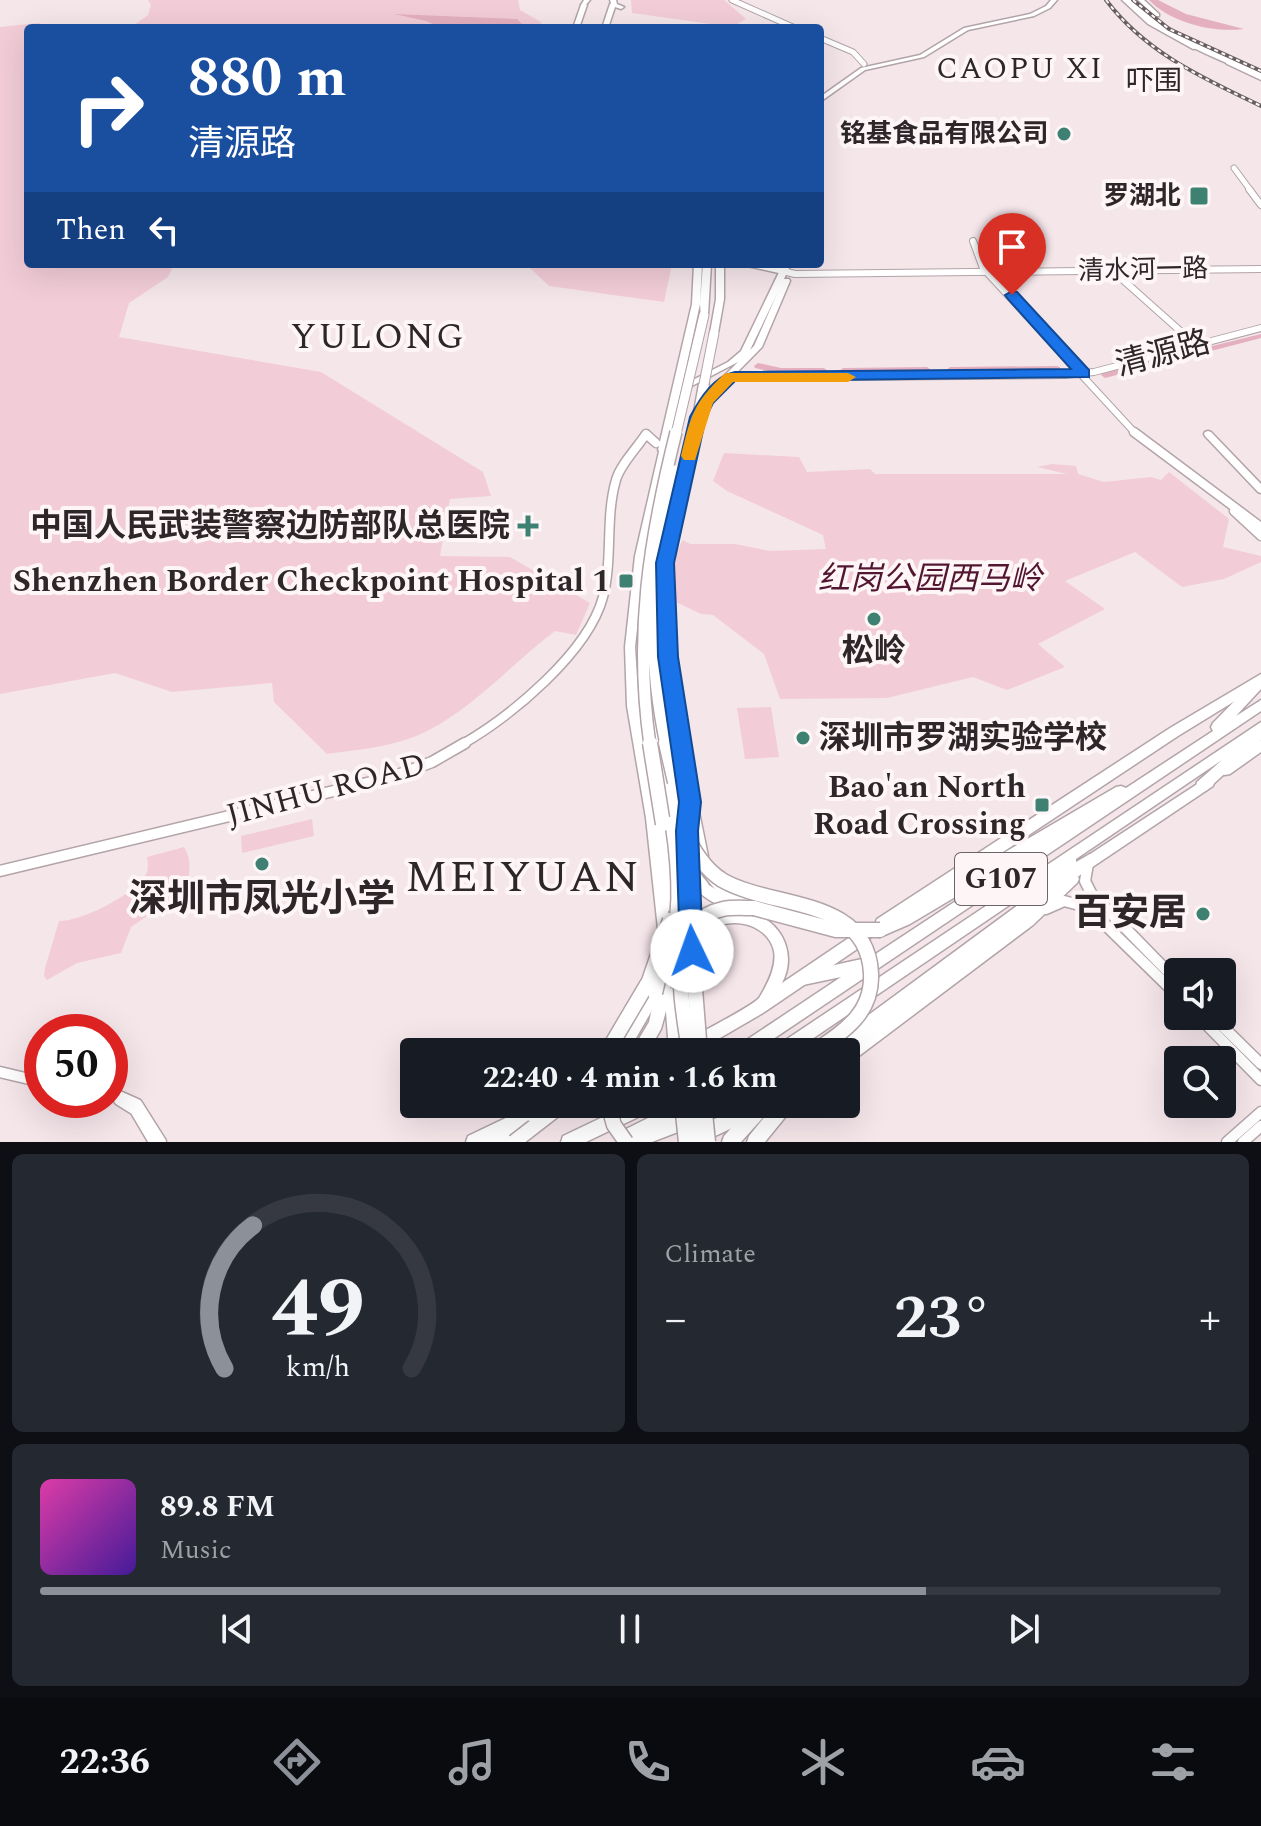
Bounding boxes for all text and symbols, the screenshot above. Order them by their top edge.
text: 880 m [188,36,347,121]
district label: CAOPU XI [936,46,1104,92]
icon: right [56,56,160,160]
district label: 吓围 [1126,60,1182,103]
place label: 铭基食品有限公司 [840,114,1048,154]
text: 清源路 [188,117,296,172]
marker: 铭基食品有限公司 [1055,125,1073,143]
place label: 罗湖北 [1103,176,1181,216]
marker: 罗湖北 [1188,185,1210,207]
text: Then [56,207,126,253]
icon: left [142,208,186,252]
pin [978,213,1046,295]
icon: arrive [990,225,1034,269]
street label: 清水河一路 [1078,249,1208,291]
district label: YULONG [290,310,466,365]
street label: 清源路 [1110,318,1216,390]
place label: 中国人民武装警察边防部队总医院 [30,502,510,551]
marker: 中国人民武装警察边防部队总医院 [517,515,539,537]
park label: 红岗公园西马岭 [818,555,1045,604]
place label: Shenzhen Border Checkpoint Hospital 1 [13,557,610,606]
marker: Shenzhen Border Checkpoint Hospital 1 [617,572,635,590]
marker: 松岭 [865,610,883,628]
place label: 松岭 [842,627,906,676]
place label: 深圳市罗湖实验学校 [819,714,1107,763]
marker: 深圳市罗湖实验学校 [794,729,812,747]
street label: JINHU ROAD [221,740,431,840]
place label: Bao'an North Road Crossing [813,763,1026,849]
marker: Bao'an North Road Crossing [1033,796,1051,814]
district label: MEIYUAN [405,844,641,911]
road number: G107 [955,853,1047,905]
marker: 深圳市凤光小学 [253,855,271,873]
place label: 深圳市凤光小学 [129,871,395,929]
place label: 百安居 [1073,885,1187,943]
marker: 百安居 [1194,905,1212,923]
position arrow [650,909,734,993]
map controls [1164,958,1236,1118]
button: sound [1164,958,1236,1030]
speed limit sign: 50 [24,1014,128,1118]
button: search [1164,1046,1236,1118]
text: 22:40 · 4 min · 1.6 km [483,1055,777,1101]
text: Climate [665,1234,756,1274]
text: 49 [272,1247,365,1374]
text: 23° [894,1273,991,1365]
text: − [665,1286,687,1353]
text: + [1199,1286,1221,1353]
text: km/h [286,1346,350,1389]
text: 89.8 FM [160,1484,275,1530]
text: Music [160,1530,231,1570]
icon: previous [215,1607,259,1651]
icon: pause [608,1607,652,1651]
icon: next [1002,1607,1046,1651]
icon: directions [269,1734,325,1790]
icon: music [444,1734,500,1790]
icon: phone [620,1734,676,1790]
icon: climate [795,1734,851,1790]
icon: car [970,1734,1026,1790]
icon: filters [1145,1734,1201,1790]
text: 22:36 [60,1735,150,1790]

